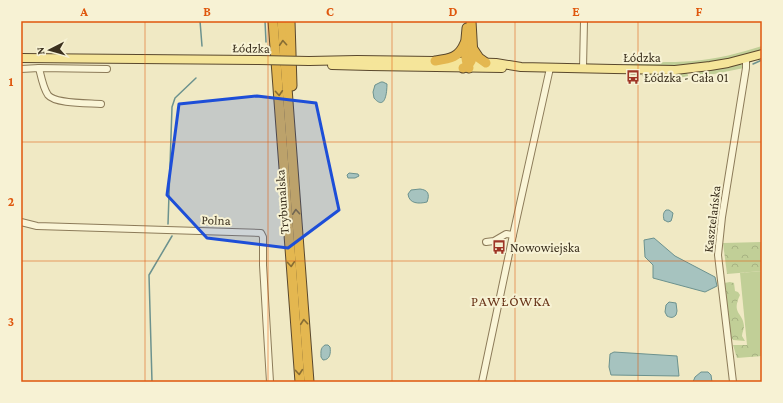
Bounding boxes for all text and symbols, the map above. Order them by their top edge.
text: A [79,4,88,19]
text: B [203,4,211,19]
text: C [326,4,334,19]
text: D [449,4,458,19]
text: E [572,4,580,19]
text: F [696,4,703,19]
north arrow [30,30,70,70]
street label: Łódzka [232,40,270,56]
one-way arrow [279,40,288,46]
text: N [34,46,46,55]
street label: Łódzka [623,50,661,65]
bus stop icon: Łódzka - Cała 01 [625,69,641,85]
place label: Łódzka - Cała 01 [644,70,728,85]
text: 1 [9,74,14,89]
one-way arrow [274,90,283,96]
street label: Trybunalska [272,169,292,235]
street label: Kasztelańska [700,185,724,253]
text: 2 [8,194,15,209]
one-way arrow [291,209,300,215]
street label: Polna [201,212,231,228]
bus stop icon: Nowowiejska [491,239,507,255]
place label: Nowowiejska [510,240,580,256]
one-way arrow [287,261,296,267]
district label: PAWŁÓWKA [471,293,551,309]
text: 3 [8,314,14,329]
one-way arrow [300,319,309,325]
one-way arrow [295,368,304,375]

